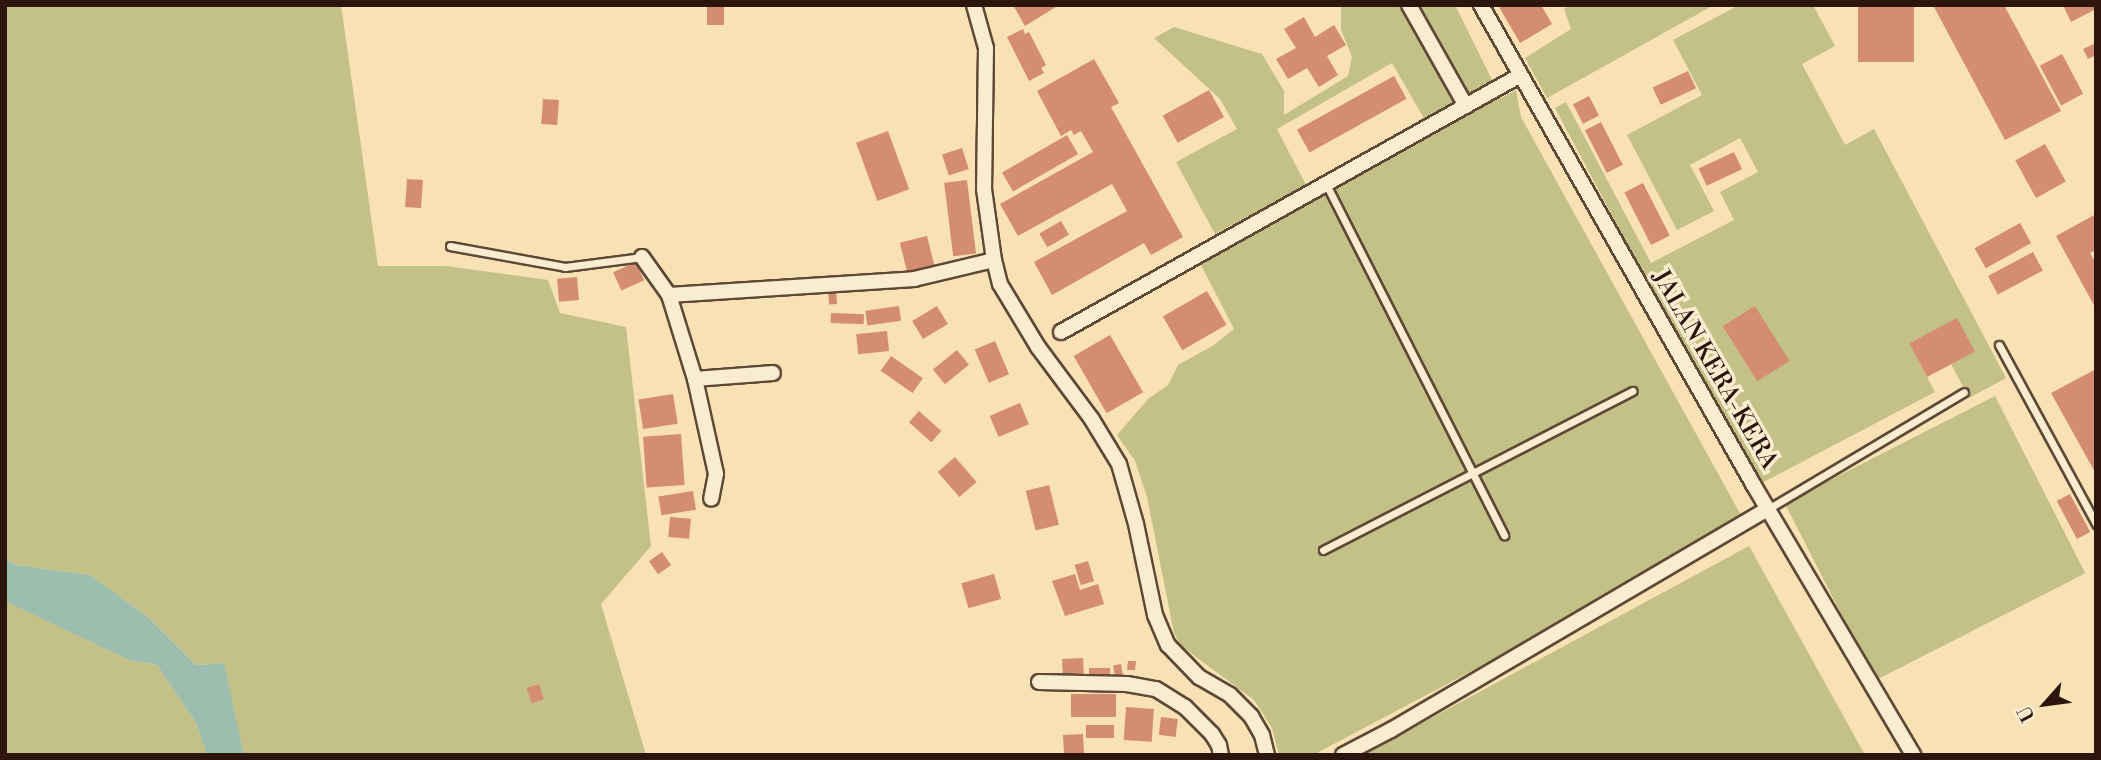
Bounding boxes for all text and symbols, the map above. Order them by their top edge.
street label: JALAN KERA-KERA [1645,265,1783,475]
north arrow [2010,669,2080,739]
text: U [2012,702,2041,726]

